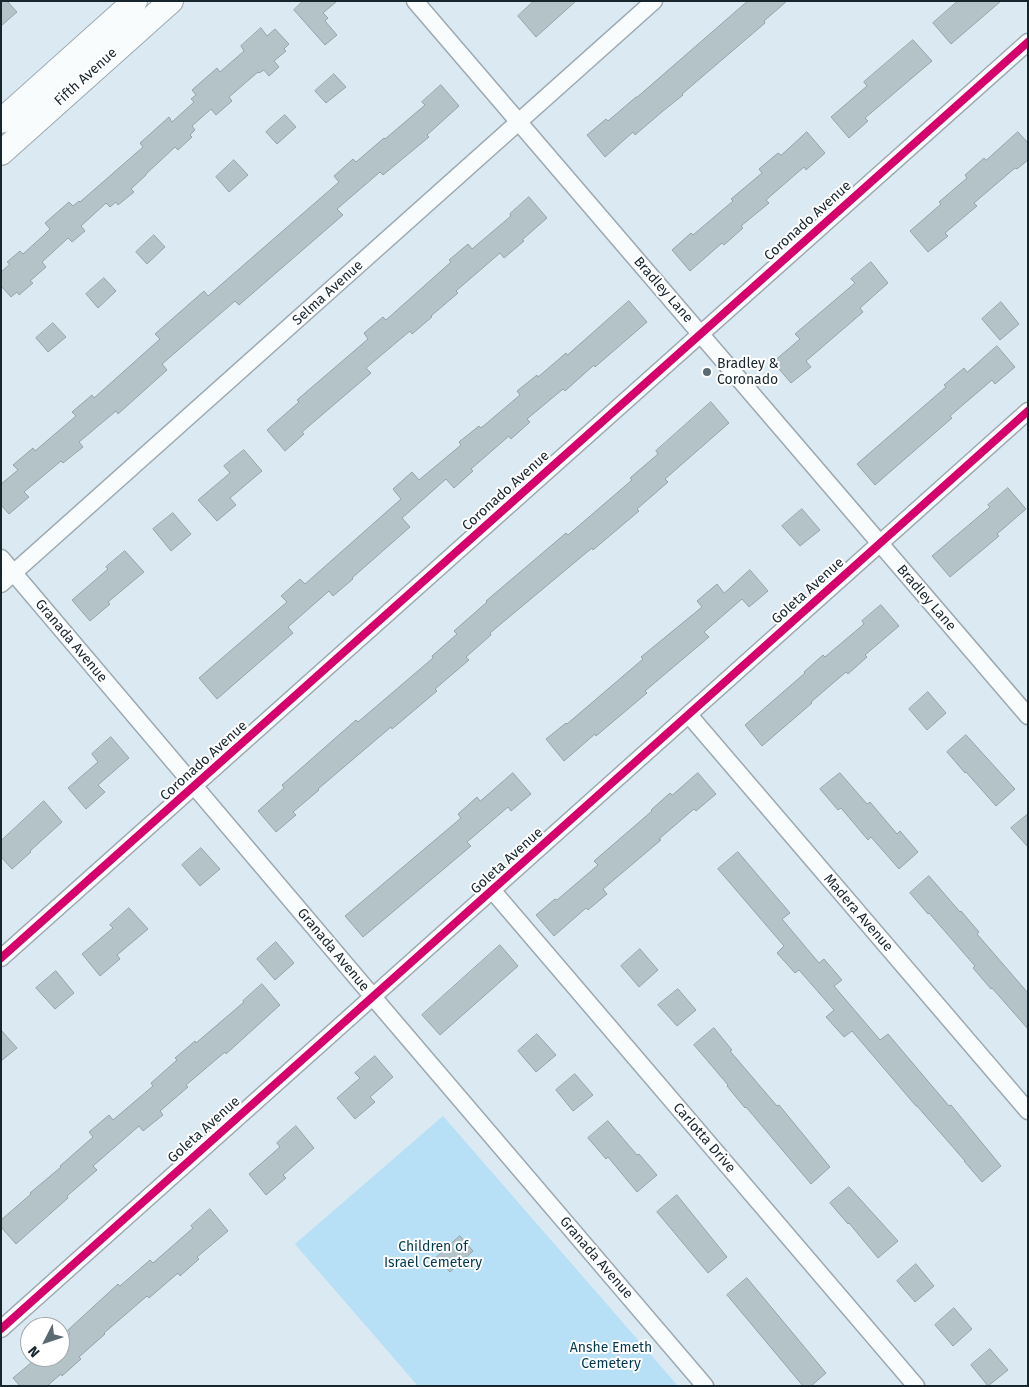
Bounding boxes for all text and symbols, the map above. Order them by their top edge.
street label: Fifth Avenue [51,45,121,109]
street label: Coronado Avenue [761,177,855,265]
street label: Bradley Lane [630,254,696,326]
street label: Selma Avenue [289,257,367,329]
place label: Bradley & Coronado [717,356,779,388]
marker: Bradley & Coronado [701,366,713,378]
street label: Coronado Avenue [459,447,553,535]
street label: Goleta Avenue [768,554,848,628]
street label: Bradley Lane [893,562,959,634]
street label: Granada Avenue [31,596,111,686]
street label: Coronado Avenue [157,717,251,805]
street label: Goleta Avenue [467,824,547,898]
street label: Madera Avenue [820,871,896,955]
street label: Granada Avenue [293,905,373,995]
street label: Goleta Avenue [164,1093,244,1167]
street label: Carlotta Drive [669,1100,739,1176]
street label: Granada Avenue [556,1213,636,1303]
park label: Children of Israel Cemetery [384,1239,482,1272]
north arrow [20,1317,70,1367]
park label: Anshe Emeth Cemetery [570,1340,652,1372]
text: N [25,1342,44,1361]

